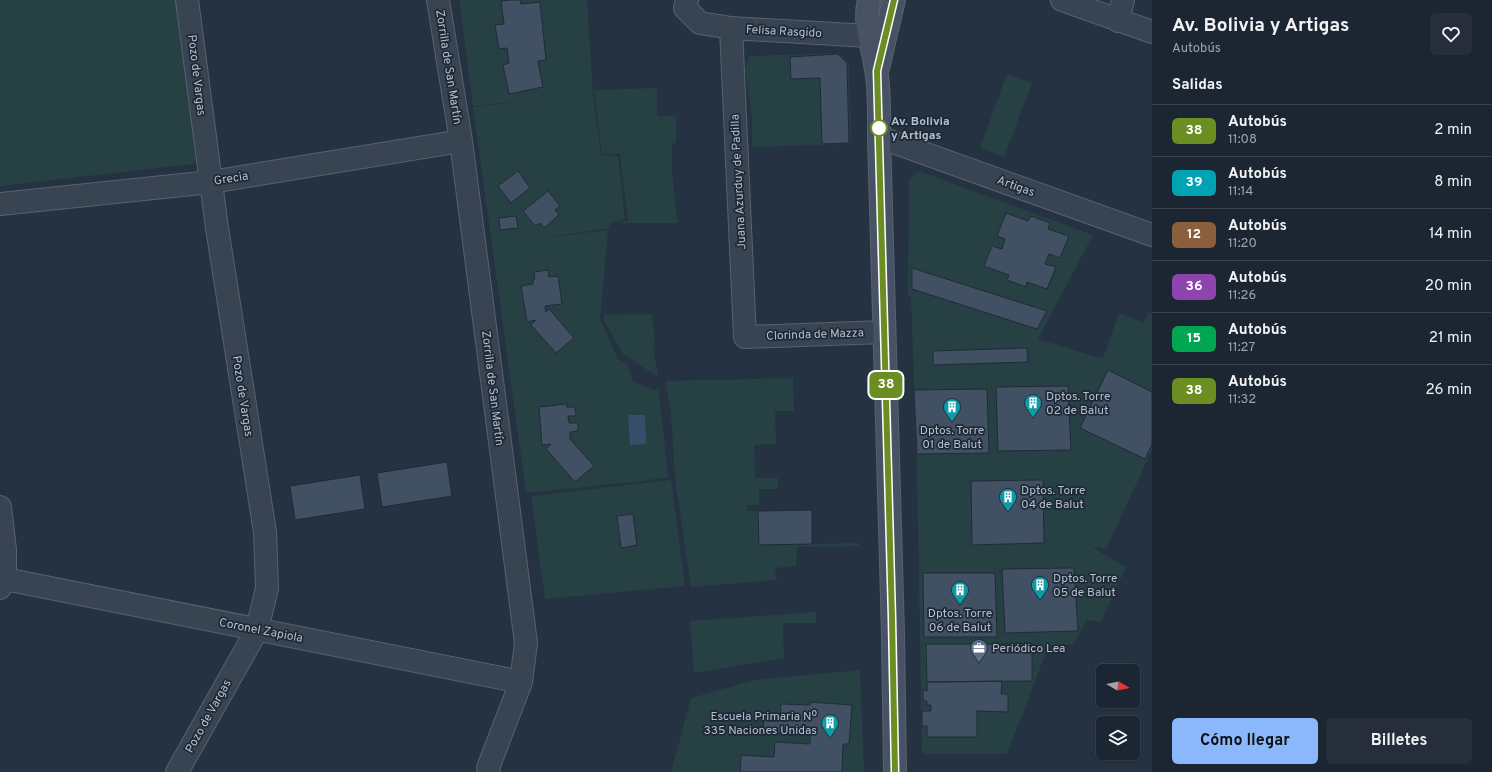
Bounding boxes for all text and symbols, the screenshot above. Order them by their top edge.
street label: Zorrilla de San Martín [431,9,465,126]
button: heart [1430,13,1472,55]
text: Av. Bolivia y Artigas [1172,14,1349,38]
street label: Felisa Rasgido [746,22,823,42]
street label: Pozo de Vargas [183,34,209,117]
text: Autobús [1172,41,1221,57]
text: Salidas [1172,76,1223,95]
text: Autobús [1228,113,1287,132]
street label: Juana Azurduy de Padilla [727,114,751,250]
place label: Av. Bolivia y Artigas [891,114,950,144]
marker: Av. Bolivia y Artigas [870,119,888,137]
text: 2 min [1434,121,1472,140]
text: 38 [1185,122,1203,139]
text: 11:08 [1228,132,1257,148]
text: Autobús [1228,165,1287,184]
street label: Grecia [213,168,250,190]
street label: Artigas [995,173,1037,201]
text: 8 min [1434,173,1472,192]
text: 39 [1186,174,1202,191]
text: 11:14 [1228,184,1253,200]
text: Autobús [1228,217,1287,236]
text: 14 min [1429,225,1472,244]
text: 12 [1187,226,1201,243]
text: 11:20 [1228,236,1257,252]
text: Autobús [1228,269,1287,288]
text: 20 min [1425,277,1472,296]
text: 36 [1186,278,1203,295]
text: 11:26 [1228,288,1256,304]
text: Autobús [1228,321,1287,340]
street label: Clorinda de Mazza [766,325,864,345]
text: 21 min [1429,329,1472,348]
street label: Zorrilla de San Martín [477,330,507,447]
text: 15 [1187,330,1201,347]
text: 11:27 [1228,340,1255,356]
street label: Pozo de Vargas [228,355,256,438]
line badge: 38 [868,372,904,398]
text: Autobús [1228,373,1287,392]
text: 38 [877,376,895,393]
text: 26 min [1425,381,1472,400]
text: 38 [1185,382,1203,399]
place label: Dptos. Torre 02 de Balut [1046,389,1111,419]
text: 11:32 [1228,392,1256,408]
building icon: Dptos. Torre 02 de Balut [1023,393,1043,418]
building icon: Dptos. Torre 01 de Balut [942,397,962,422]
place label: Dptos. Torre 01 de Balut [920,423,984,453]
place label: Dptos. Torre 04 de Balut [1021,483,1086,513]
building icon: Dptos. Torre 04 de Balut [998,487,1018,512]
place label: Dptos. Torre 05 de Balut [1053,571,1118,601]
building icon: Dptos. Torre 05 de Balut [1030,575,1050,600]
building icon: Dptos. Torre 06 de Balut [950,580,970,605]
place label: Dptos. Torre 06 de Balut [928,606,992,636]
street label: Coronel Zapiola [218,615,304,647]
office icon: Periódico Lea [969,638,989,663]
place label: Periódico Lea [992,641,1065,657]
north arrow [1096,664,1140,708]
map controls [1096,664,1140,760]
street label: Pozo de Vargas [182,677,236,756]
place label: Escuela Primaria Nº 335 Naciones Unidas [703,709,817,739]
building icon: Escuela Primaria Nº 335 Naciones Unidas [820,713,840,738]
button: layers [1096,716,1140,760]
button: Cómo llegar [1172,718,1318,764]
button: Billetes [1326,718,1472,764]

